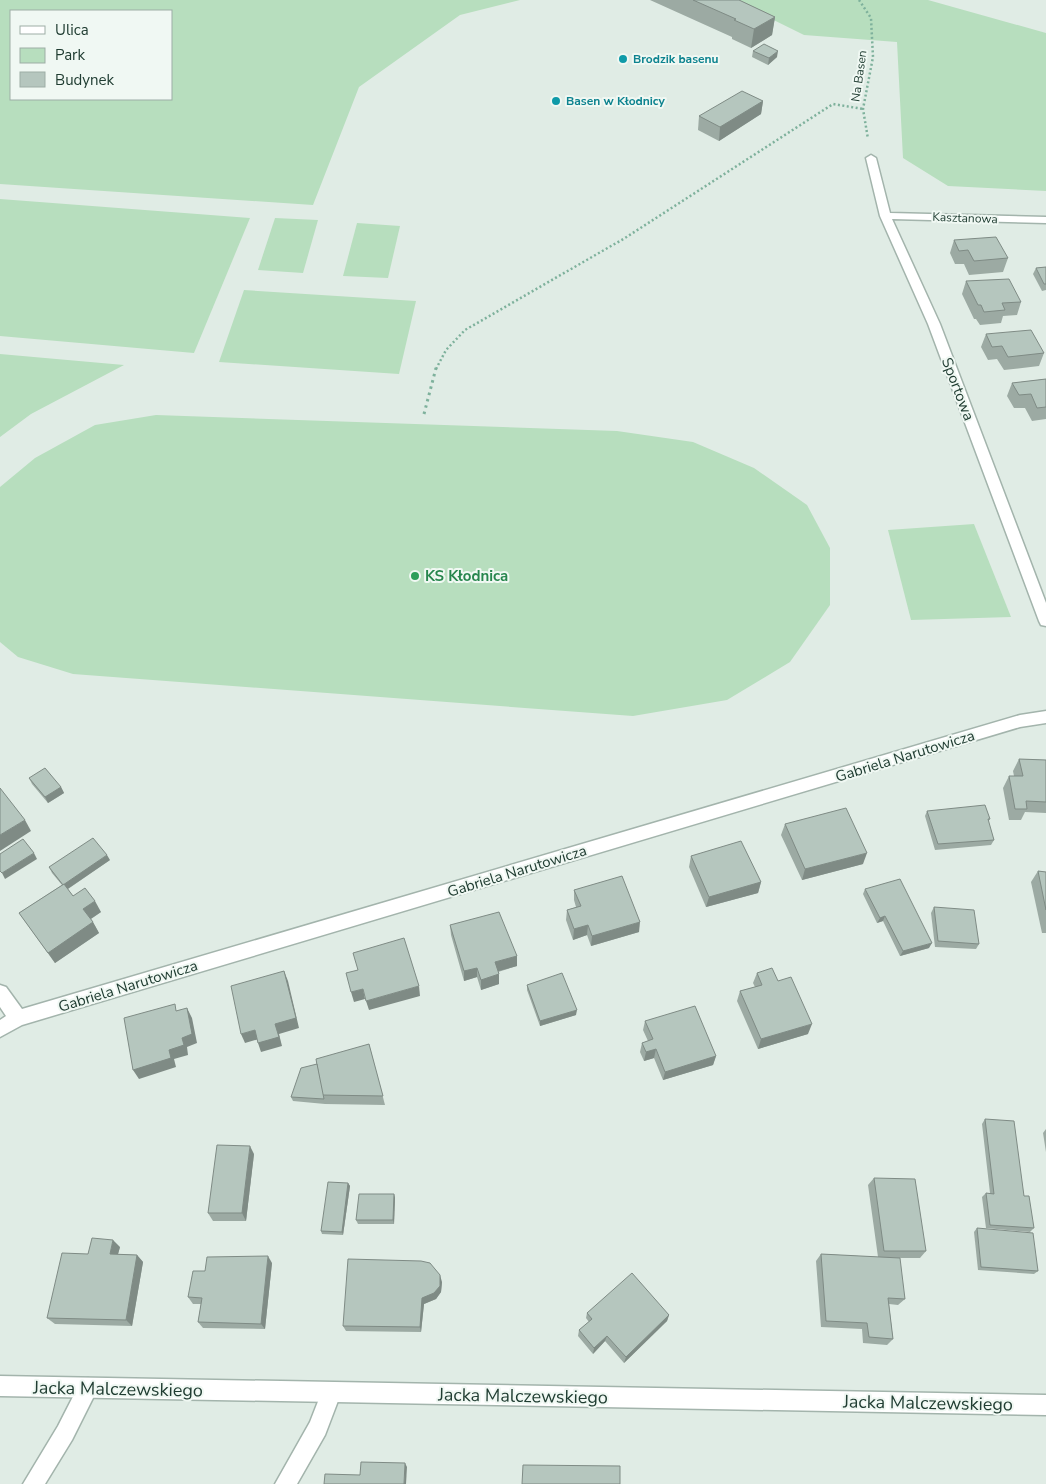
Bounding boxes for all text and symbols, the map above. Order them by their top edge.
legend [10,10,172,100]
text: Ulica [55,20,89,40]
text: Park [55,45,85,65]
street label: Na Basen [847,49,871,103]
place label: Brodzik basenu [633,51,719,67]
marker: Brodzik basenu [617,53,629,65]
text: Budynek [55,70,115,90]
place label: Basen w Kłodnicy [566,93,666,109]
marker: Basen w Kłodnicy [550,95,562,107]
street label: Kasztanowa [932,209,998,227]
street label: Sportowa [937,355,979,423]
place label: KS Kłodnica [425,566,508,586]
marker: KS Kłodnica [409,570,421,582]
street label: Gabriela Narutowicza [833,725,977,787]
street label: Gabriela Narutowicza [445,840,589,902]
street label: Gabriela Narutowicza [56,955,200,1017]
street label: Jacka Malczewskiego [32,1376,203,1402]
street label: Jacka Malczewskiego [437,1383,608,1409]
street label: Jacka Malczewskiego [842,1390,1013,1416]

